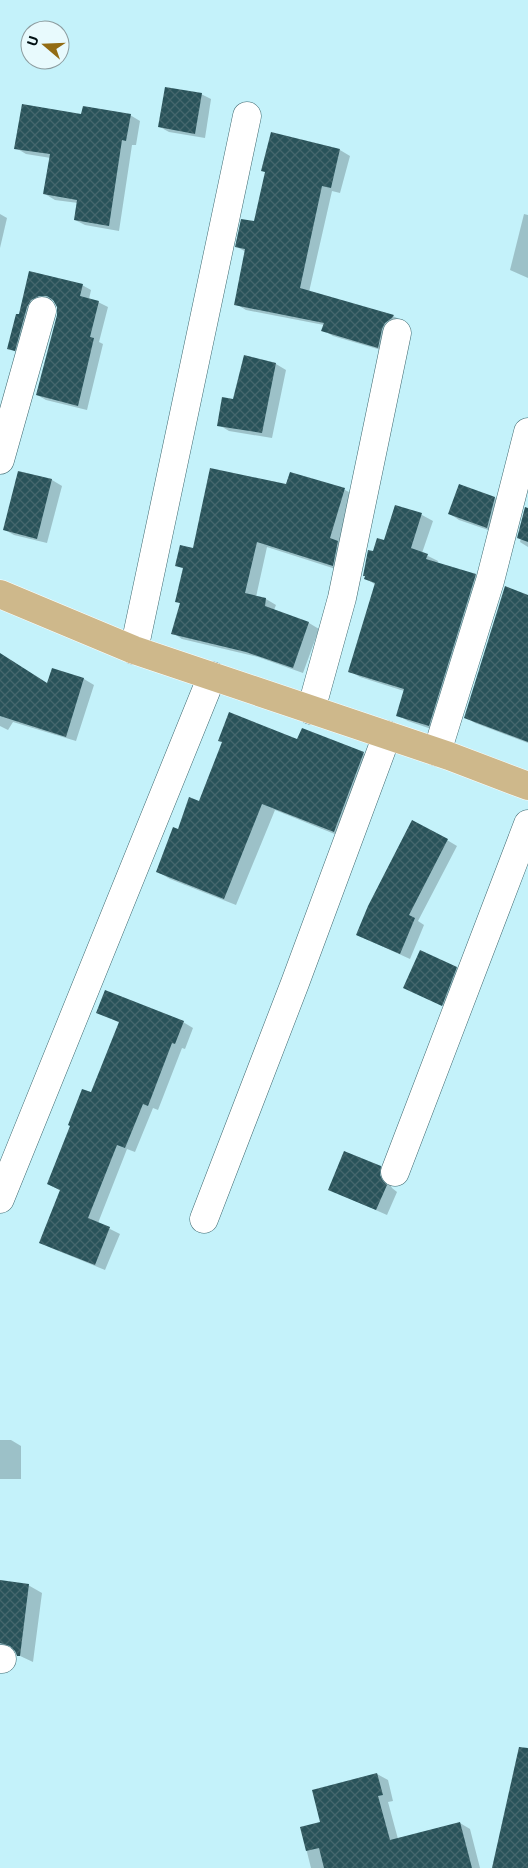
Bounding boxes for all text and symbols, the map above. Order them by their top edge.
north arrow [20,20,70,70]
text: U [23,33,42,48]

